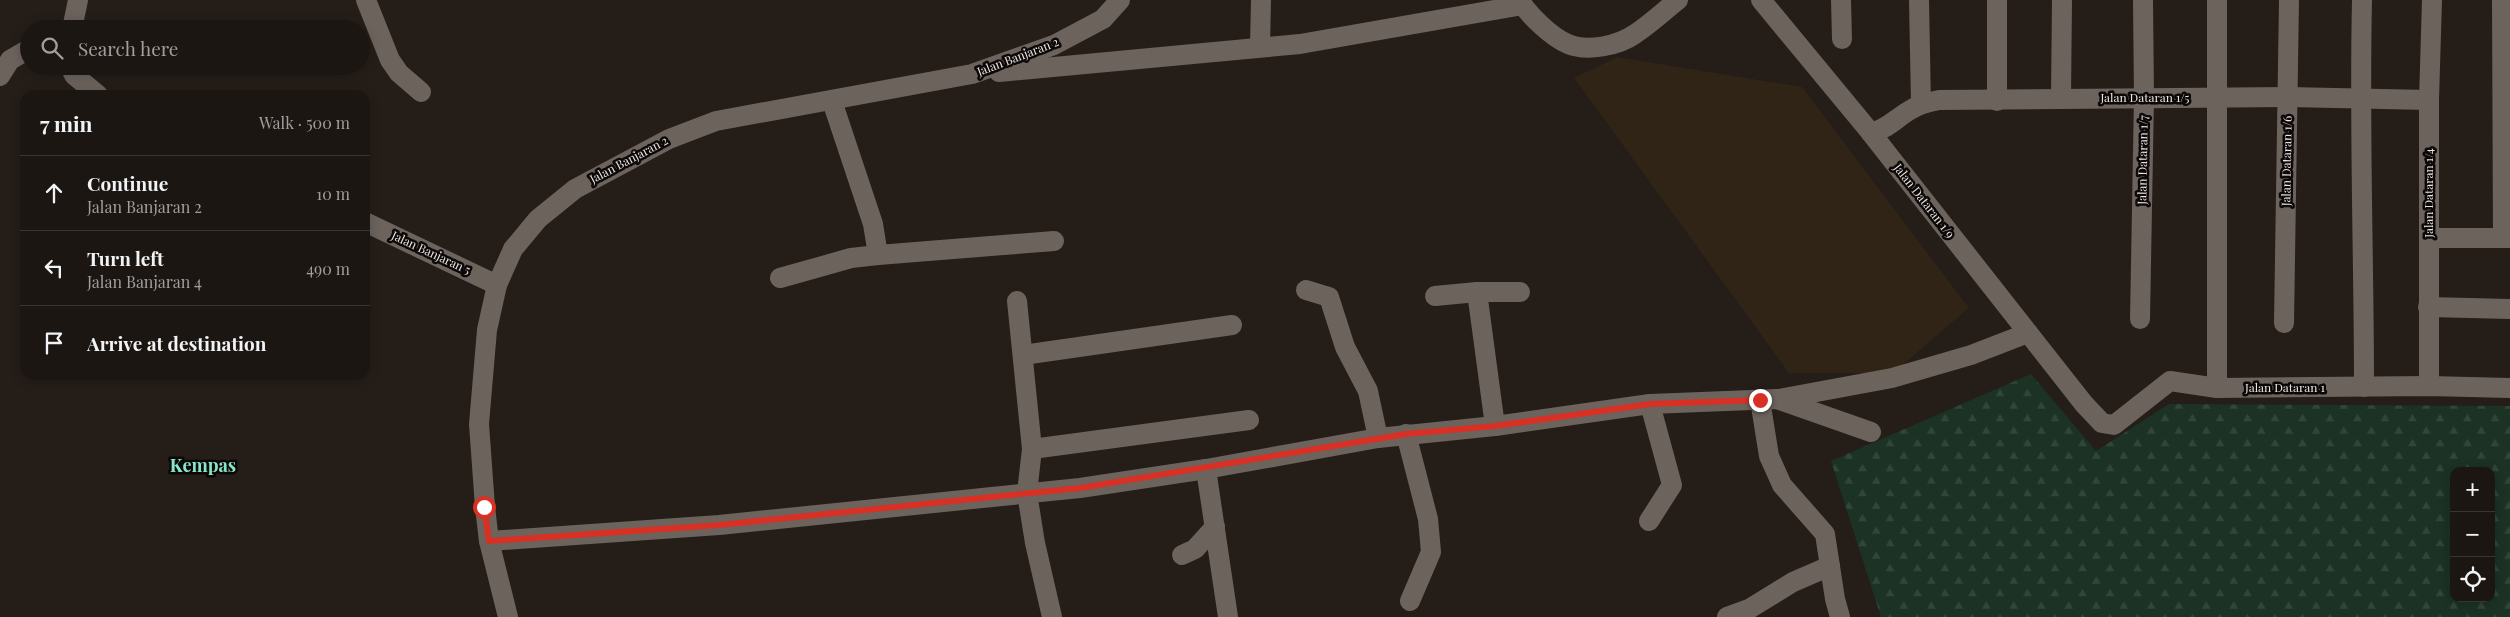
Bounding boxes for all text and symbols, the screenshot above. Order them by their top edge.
search box [20,20,370,75]
street label: Jalan Banjaran 2 [974,33,1061,79]
icon: search [38,34,66,62]
text: Search here [78,35,178,61]
street label: Jalan Dataran 1/5 [2099,89,2190,105]
text: 7 min [40,109,93,137]
text: Walk · 500 m [259,112,350,133]
street label: Jalan Dataran 1/7 [2133,115,2151,206]
street label: Jalan Dataran 1/6 [2277,116,2295,207]
street label: Jalan Banjaran 2 [586,132,671,187]
street label: Jalan Dataran 1/4 [2420,148,2436,239]
street label: Jalan Dataran 1/9 [1890,159,1959,241]
text: Continue [87,170,168,196]
icon: ahead [40,179,68,207]
text: 10 m [316,183,350,204]
text: Jalan Banjaran 2 [87,196,202,217]
street label: Jalan Banjaran 5 [388,226,474,277]
text: Turn left [87,245,164,271]
icon: left [40,254,68,282]
text: 490 m [306,258,350,279]
text: Jalan Banjaran 4 [87,271,202,292]
icon: arrive [40,329,68,357]
text: Arrive at destination [87,330,267,356]
street label: Jalan Dataran 1 [2244,379,2326,395]
route end [1749,389,1772,412]
district label: Kempas [170,453,236,477]
map controls [2450,467,2495,602]
button: + [2450,467,2495,512]
route start [473,496,496,519]
button: − [2450,512,2495,557]
button: locate [2450,557,2495,602]

